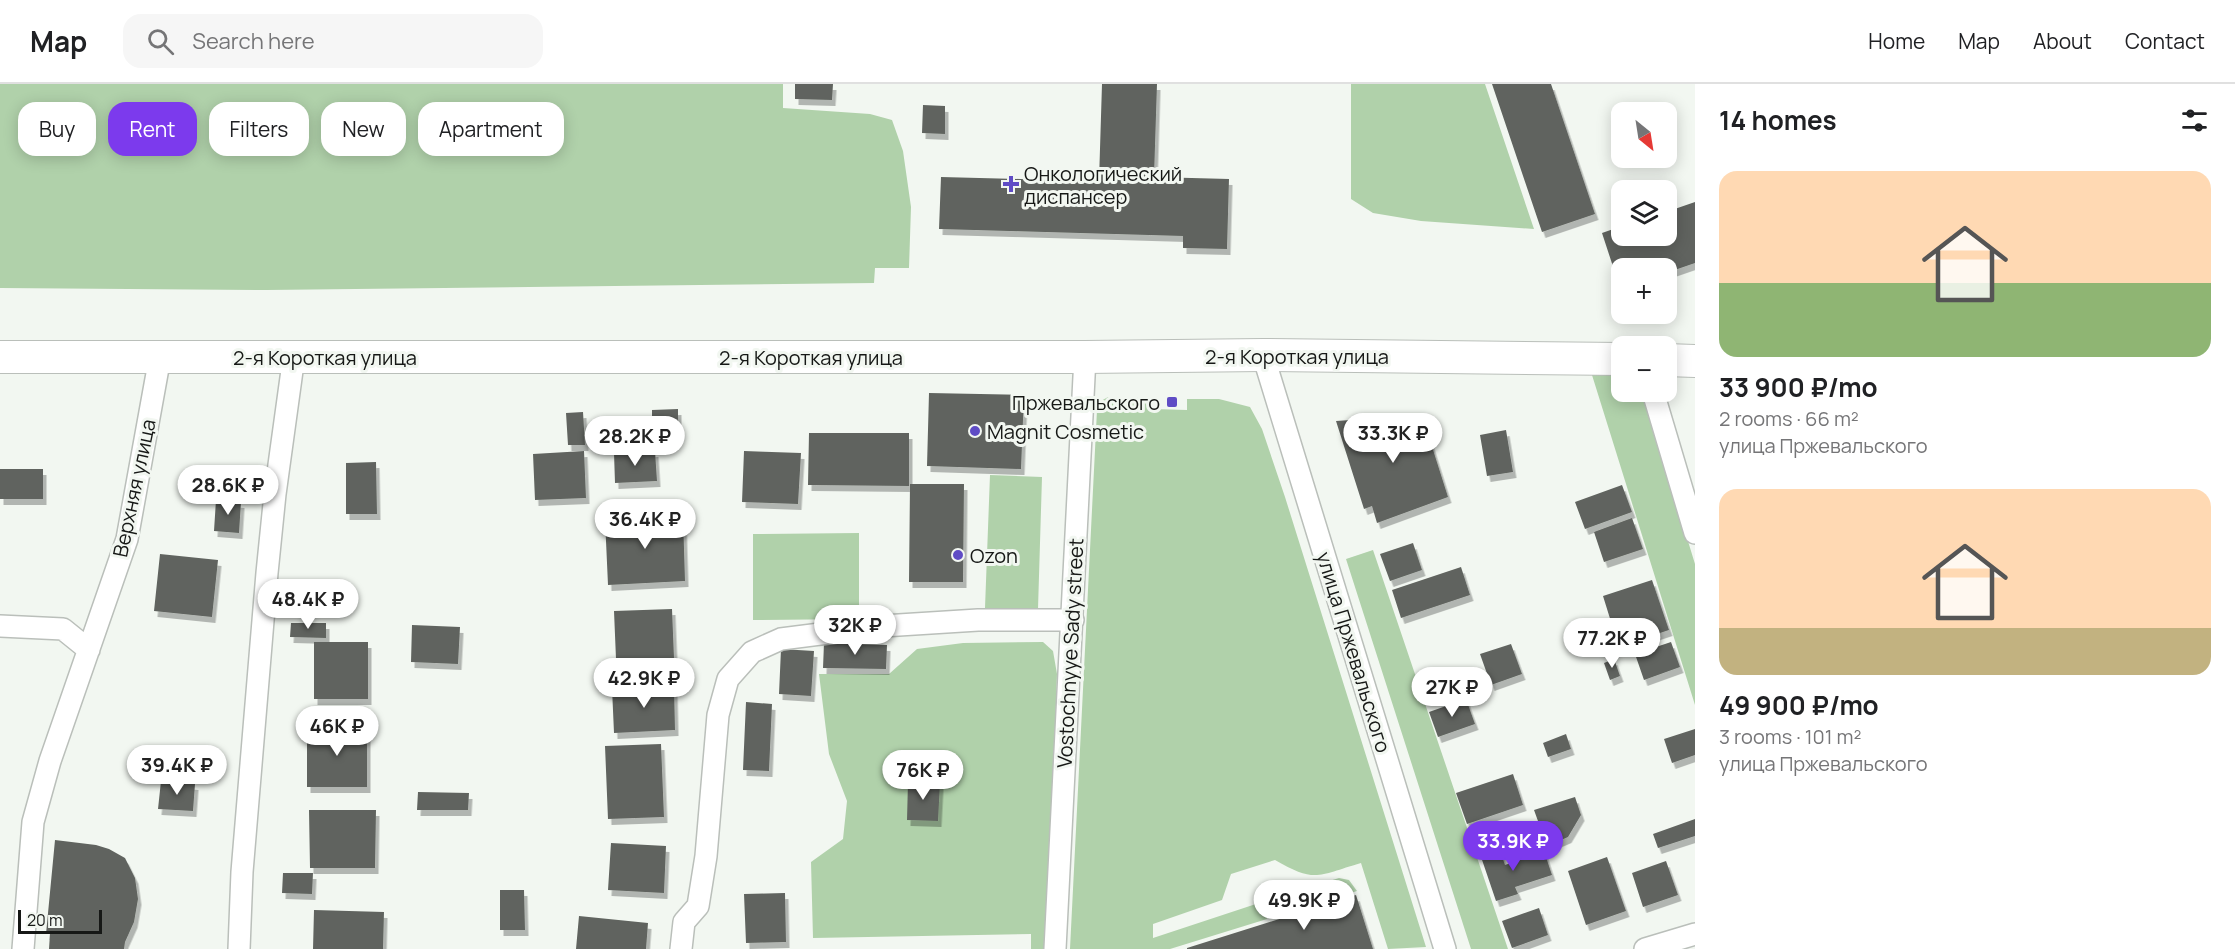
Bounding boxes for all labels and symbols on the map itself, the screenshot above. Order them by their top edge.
north arrow [1611,102,1677,168]
place label: Онкологический диспансер [1024,160,1182,210]
marker: Онкологический диспансер [1002,175,1020,193]
street label: 2-я Короткая улица [1205,343,1389,370]
street label: 2-я Короткая улица [233,344,417,371]
street label: 2-я Короткая улица [719,344,903,371]
place label: Пржевальского [1012,389,1160,416]
marker: Пржевальского [1165,395,1179,409]
pin: 33.3K ₽ [1338,413,1448,464]
pin: 28.2K ₽ [580,416,690,467]
street label: Верхняя улица [106,417,162,559]
place label: Magnit Cosmetic [987,418,1144,445]
marker: Magnit Cosmetic [968,424,982,438]
pin: 28.6K ₽ [173,465,283,516]
pin: 36.4K ₽ [590,499,700,550]
street label: Vostochnyye Sady street [1050,537,1090,769]
place label: Ozon [970,542,1018,569]
marker: Ozon [951,548,965,562]
street label: улица Пржевальского [1311,548,1397,756]
pin: 48.4K ₽ [253,579,363,630]
pin: 32K ₽ [813,605,897,656]
pin: 77.2K ₽ [1557,618,1667,669]
pin: 42.9K ₽ [589,658,699,709]
pin: 27K ₽ [1410,667,1494,718]
pin: 46K ₽ [295,706,379,757]
pin: 39.4K ₽ [122,745,232,796]
pin: 76K ₽ [881,750,965,801]
pin: 33.9K ₽ [1458,821,1568,872]
pin: 49.9K ₽ [1249,880,1359,931]
scale bar [18,907,102,934]

